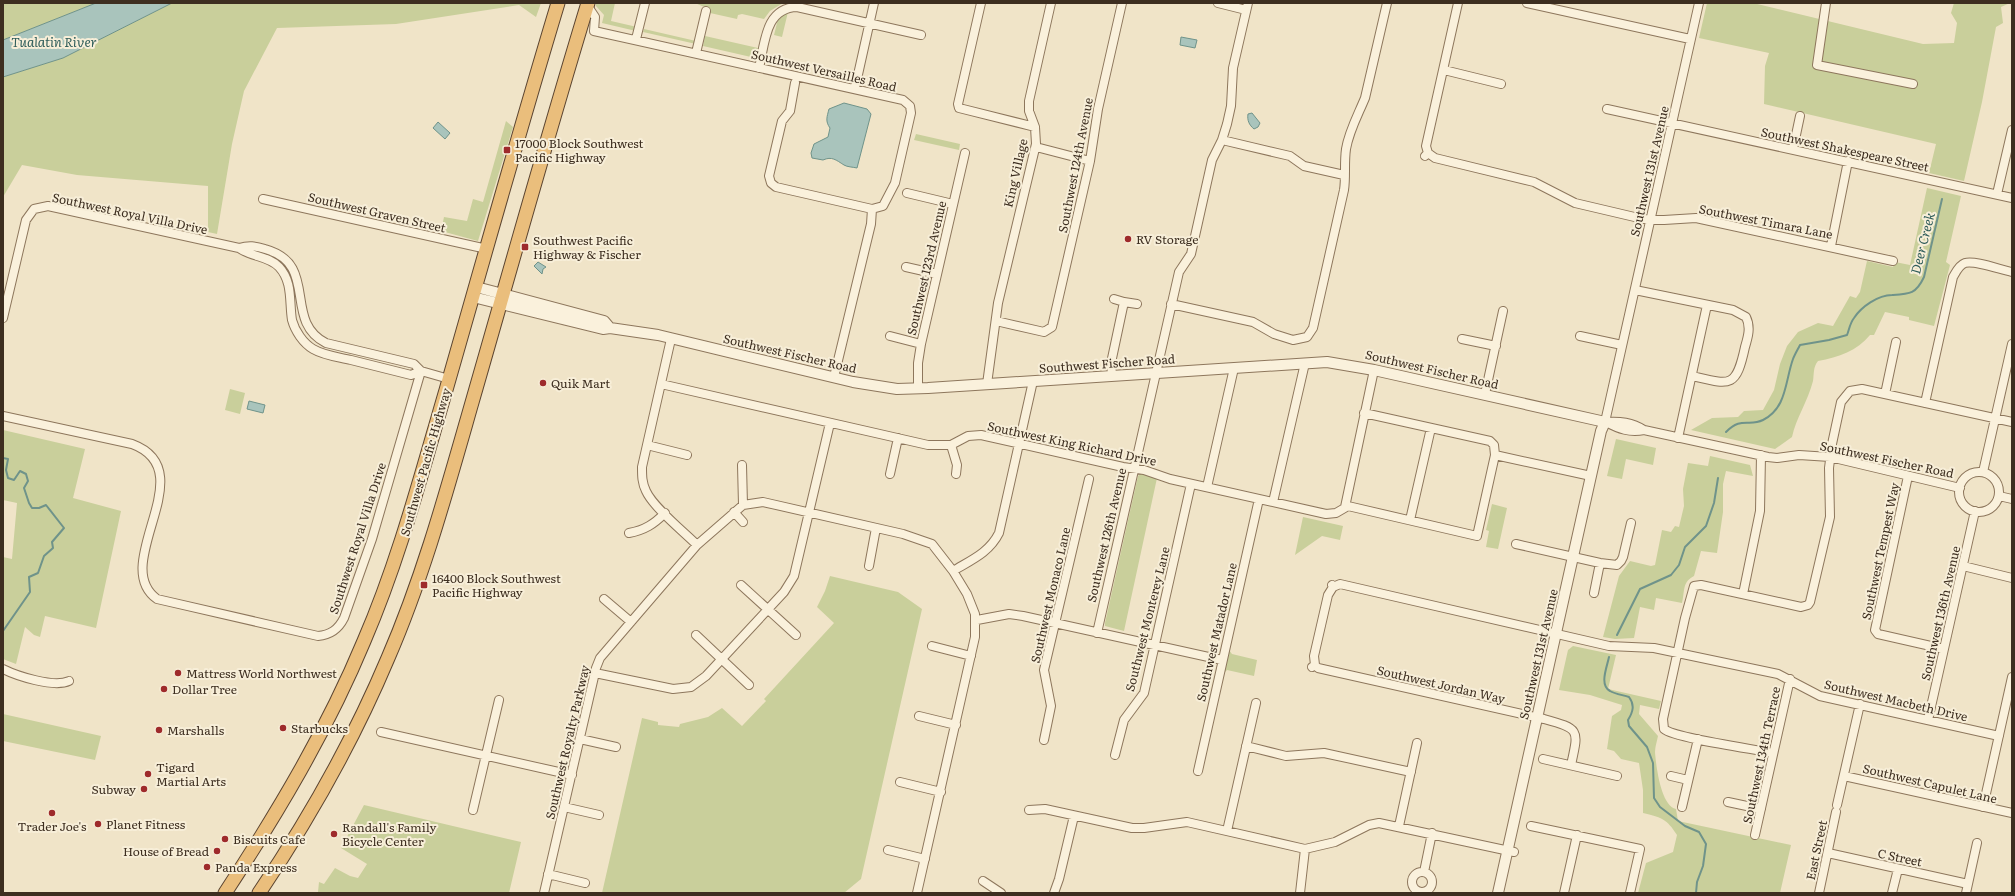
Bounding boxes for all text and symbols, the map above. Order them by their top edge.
water label: Tualatin River [11,32,97,51]
street label: Southwest Versailles Road [750,44,899,96]
street label: Southwest 124th Avenue [1053,96,1097,234]
street label: Southwest 131st Avenue [1625,104,1673,238]
street label: Southwest Shakespeare Street [1759,122,1931,176]
place label: 17000 Block Southwest Pacific Highway [515,134,644,166]
street label: King Village [998,137,1032,209]
marker: 17000 Block Southwest Pacific Highway [502,145,512,155]
street label: Southwest Graven Street [306,187,448,237]
street label: Southwest Royal Villa Drive [51,188,209,238]
street label: Southwest 123rd Avenue [902,199,950,337]
street label: Southwest Timara Lane [1698,199,1834,243]
water label: Deer Creek [1905,209,1939,276]
place label: RV Storage [1136,230,1198,248]
place label: Southwest Pacific Highway & Fischer [533,231,641,263]
marker: RV Storage [1123,234,1133,244]
marker: Southwest Pacific Highway & Fischer [520,242,530,252]
street label: Southwest Fischer Road [722,329,859,377]
street label: Southwest Fischer Road [1364,345,1501,393]
street label: Southwest Fischer Road [1038,349,1176,377]
place label: Quik Mart [551,374,610,392]
marker: Quik Mart [538,378,548,388]
street label: Southwest Pacific Highway [395,386,455,538]
street label: Southwest King Richard Drive [986,416,1158,470]
street label: Southwest Fischer Road [1818,436,1956,482]
street label: Southwest Royal Villa Drive [324,460,390,616]
street label: Southwest 126th Avenue [1082,466,1130,604]
street label: Southwest Tempest Way [1857,481,1903,621]
street label: Southwest Monaco Lane [1026,525,1074,665]
street label: Southwest 136th Avenue [1916,544,1964,682]
street label: Southwest Monterey Lane [1120,545,1174,693]
street label: Southwest Matador Lane [1191,561,1241,703]
place label: 16400 Block Southwest Pacific Highway [432,569,561,601]
marker: 16400 Block Southwest Pacific Highway [419,580,429,590]
street label: Southwest 131st Avenue [1514,587,1562,721]
street label: Southwest Jordan Way [1375,661,1507,708]
street label: Southwest Royalty Parkway [540,663,594,821]
place label: Mattress World Northwest [186,664,337,682]
marker: Mattress World Northwest [173,668,183,678]
street label: Southwest Macbeth Drive [1822,675,1970,725]
place label: Dollar Tree [172,680,237,698]
marker: Dollar Tree [159,684,169,694]
street label: Southwest 134th Terrace [1738,685,1784,825]
place label: Starbucks [291,719,349,737]
place label: Marshalls [167,721,225,739]
marker: Starbucks [278,723,288,733]
marker: Marshalls [154,725,164,735]
place label: Tigard Martial Arts [156,758,226,790]
street label: Southwest Capulet Lane [1861,759,1999,807]
marker: Tigard Martial Arts [143,769,153,779]
place label: Subway [91,780,136,798]
marker: Subway [139,784,149,794]
marker: Trader Joe's [47,808,57,818]
place label: Planet Fitness [106,815,186,833]
place label: Trader Joe's [17,817,87,835]
place label: Randall's Family Bicycle Center [342,818,436,850]
street label: East Street [1801,818,1831,882]
marker: Planet Fitness [93,819,103,829]
marker: Randall's Family Bicycle Center [329,829,339,839]
place label: Biscuits Cafe [233,830,306,848]
marker: Biscuits Cafe [220,834,230,844]
place label: House of Bread [123,842,210,860]
street label: C Street [1876,844,1924,871]
marker: House of Bread [212,846,222,856]
place label: Panda Express [215,858,297,876]
marker: Panda Express [202,862,212,872]

